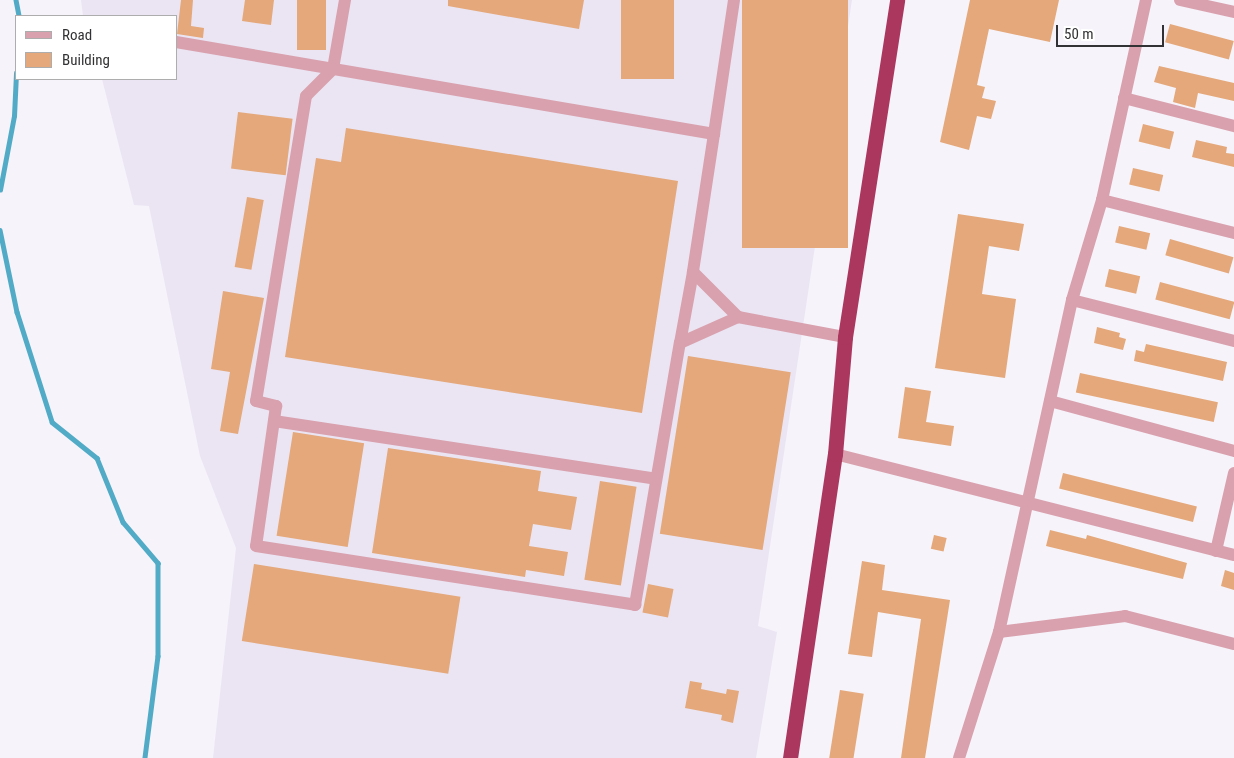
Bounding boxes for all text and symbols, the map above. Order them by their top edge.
legend [15,15,178,80]
scale bar [1059,15,1166,47]
text: 50 m [1064,25,1094,43]
text: Road [62,26,92,44]
text: Building [62,51,110,69]

